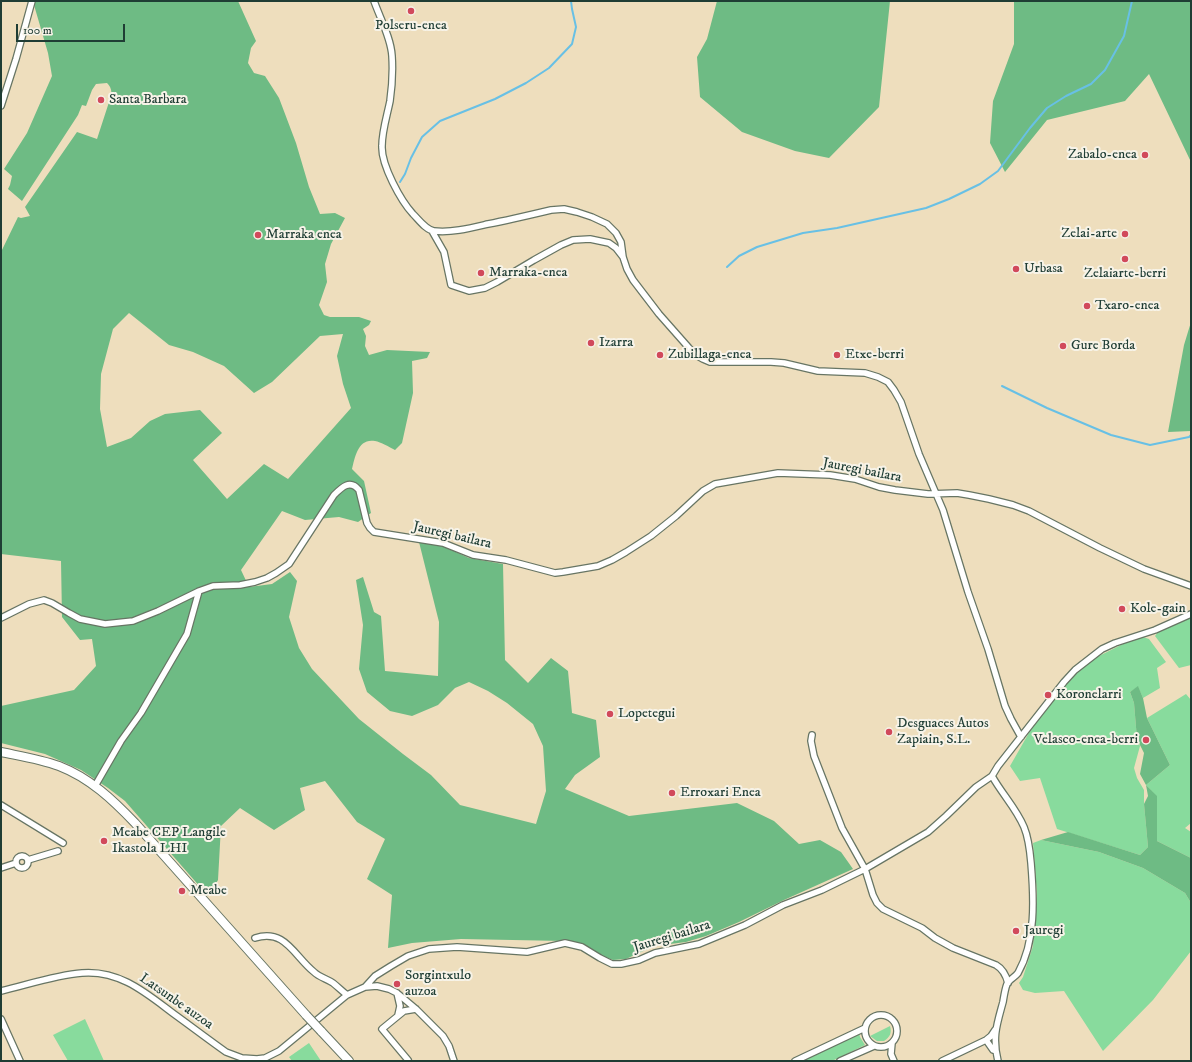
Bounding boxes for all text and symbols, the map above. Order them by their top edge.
marker: Polseru-enea [406,6,416,16]
scale bar [18,16,127,42]
place label: Polseru-enea [375,18,447,34]
text: 100 m [23,23,52,38]
place label: Santa Barbara [109,92,187,108]
marker: Santa Barbara [96,95,106,105]
place label: Zabalo-enea [1068,147,1137,163]
marker: Zabalo-enea [1140,150,1150,160]
place label: Zelai-arte [1061,226,1117,242]
place label: Marraka enea [266,227,342,243]
marker: Zelai-arte [1120,229,1130,239]
marker: Marraka enea [253,230,263,240]
marker: Zelaiarte-berri [1120,254,1130,264]
place label: Urbasa [1024,261,1063,277]
marker: Urbasa [1011,264,1021,274]
place label: Marraka-enea [489,265,567,281]
place label: Zelaiarte-berri [1084,266,1166,282]
marker: Marraka-enea [476,268,486,278]
place label: Txaro-enea [1095,298,1160,314]
marker: Txaro-enea [1082,301,1092,311]
place label: Izarra [599,335,633,351]
marker: Izarra [586,338,596,348]
place label: Gure Borda [1071,338,1135,354]
marker: Gure Borda [1058,341,1068,351]
place label: Zubillaga-enea [668,347,752,363]
place label: Etxe-berri [845,347,904,363]
marker: Zubillaga-enea [655,350,665,360]
marker: Etxe-berri [832,350,842,360]
street label: Jauregi bailara [821,455,903,487]
street label: Jauregi bailara [411,519,493,553]
place label: Kole-gain [1130,601,1186,617]
marker: Kole-gain [1117,604,1127,614]
place label: Koronelarri [1056,687,1122,703]
marker: Koronelarri [1043,690,1053,700]
place label: Lopetegui [618,706,675,722]
marker: Lopetegui [605,709,615,719]
place label: Desguaces Autos Zapiain, S.L. [897,716,989,748]
marker: Desguaces Autos Zapiain, S.L. [884,727,894,737]
place label: Velasco-enea-berri [1034,732,1138,748]
marker: Velasco-enea-berri [1141,735,1151,745]
place label: Erroxari Enea [680,785,761,801]
marker: Erroxari Enea [667,788,677,798]
place label: Meabe CEP Langile Ikastola LHI [112,825,226,858]
marker: Meabe CEP Langile Ikastola LHI [99,836,109,846]
place label: Meabe [190,883,227,899]
marker: Meabe [177,886,187,896]
street label: Jauregi bailara [631,917,713,957]
place label: Jauregi [1024,923,1063,939]
marker: Jauregi [1011,926,1021,936]
place label: Sorgintxulo auzoa [405,968,471,1000]
street label: Latsunbe auzoa [136,970,216,1034]
marker: Sorgintxulo auzoa [392,979,402,989]

